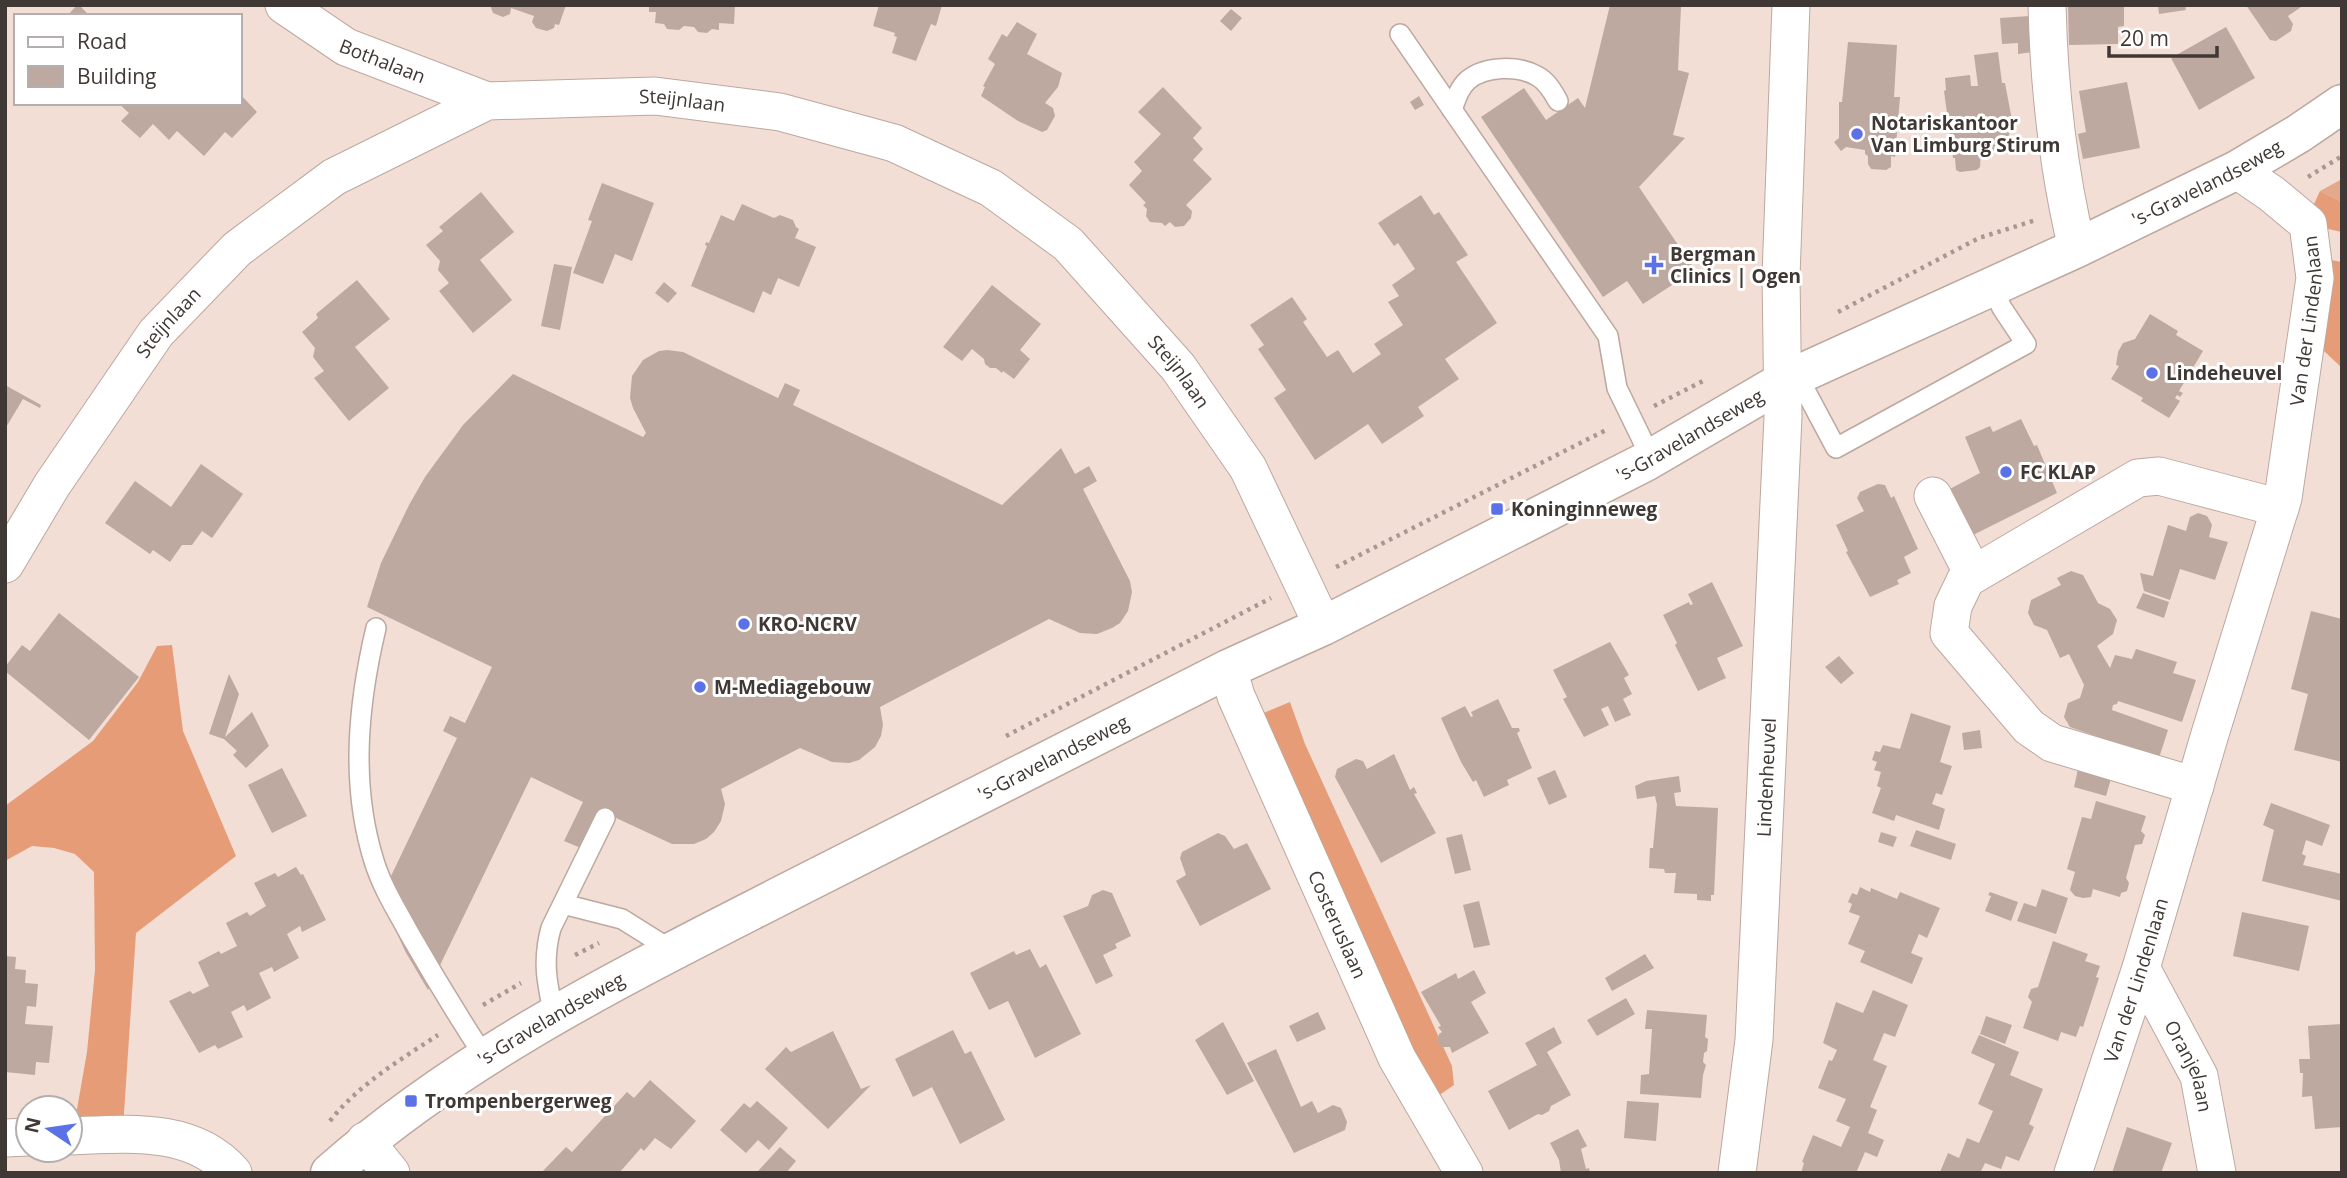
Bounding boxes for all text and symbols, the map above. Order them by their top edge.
legend [14,14,242,105]
scale bar [2109,14,2218,58]
text: 20 m [2120,24,2169,52]
text: Road [77,27,127,55]
street label: Bothalaan [336,33,429,89]
text: Building [77,62,156,90]
street label: Steijnlaan [639,83,727,118]
place label: Notariskantoor Van Limburg Stirum [1871,110,2061,158]
marker: Notariskantoor Van Limburg Stirum [1849,126,1865,142]
street label: 's-Gravelandseweg [2128,133,2287,232]
street label: Van der Lindenlaan [2284,234,2329,408]
place label: Bergman Clinics | Ogen [1670,241,1801,289]
marker: Bergman Clinics | Ogen [1644,255,1664,275]
street label: Steijnlaan [130,281,206,363]
street label: Steijnlaan [1142,329,1216,413]
place label: Lindeheuvel [2166,360,2282,386]
marker: Lindeheuvel [2144,365,2160,381]
street label: 's-Gravelandseweg [1612,383,1768,488]
place label: FC KLAP [2020,459,2096,485]
marker: FC KLAP [1998,464,2014,480]
place label: Koninginneweg [1511,496,1657,522]
marker: Koninginneweg [1489,501,1505,517]
place label: KRO-NCRV [758,611,857,637]
marker: KRO-NCRV [736,616,752,632]
place label: M-Mediagebouw [714,674,872,700]
marker: M-Mediagebouw [692,679,708,695]
street label: 's-Gravelandseweg [973,709,1133,807]
street label: Lindenheuvel [1750,717,1782,838]
street label: Costeruslaan [1302,866,1373,983]
street label: Van der Lindenlaan [2098,895,2174,1066]
street label: 's-Gravelandseweg [473,966,629,1072]
street label: Oranjelaan [2158,1016,2218,1114]
place label: Trompenbergerweg [425,1088,612,1114]
marker: Trompenbergerweg [403,1093,419,1109]
north arrow [14,1094,84,1164]
text: N [18,1115,47,1136]

